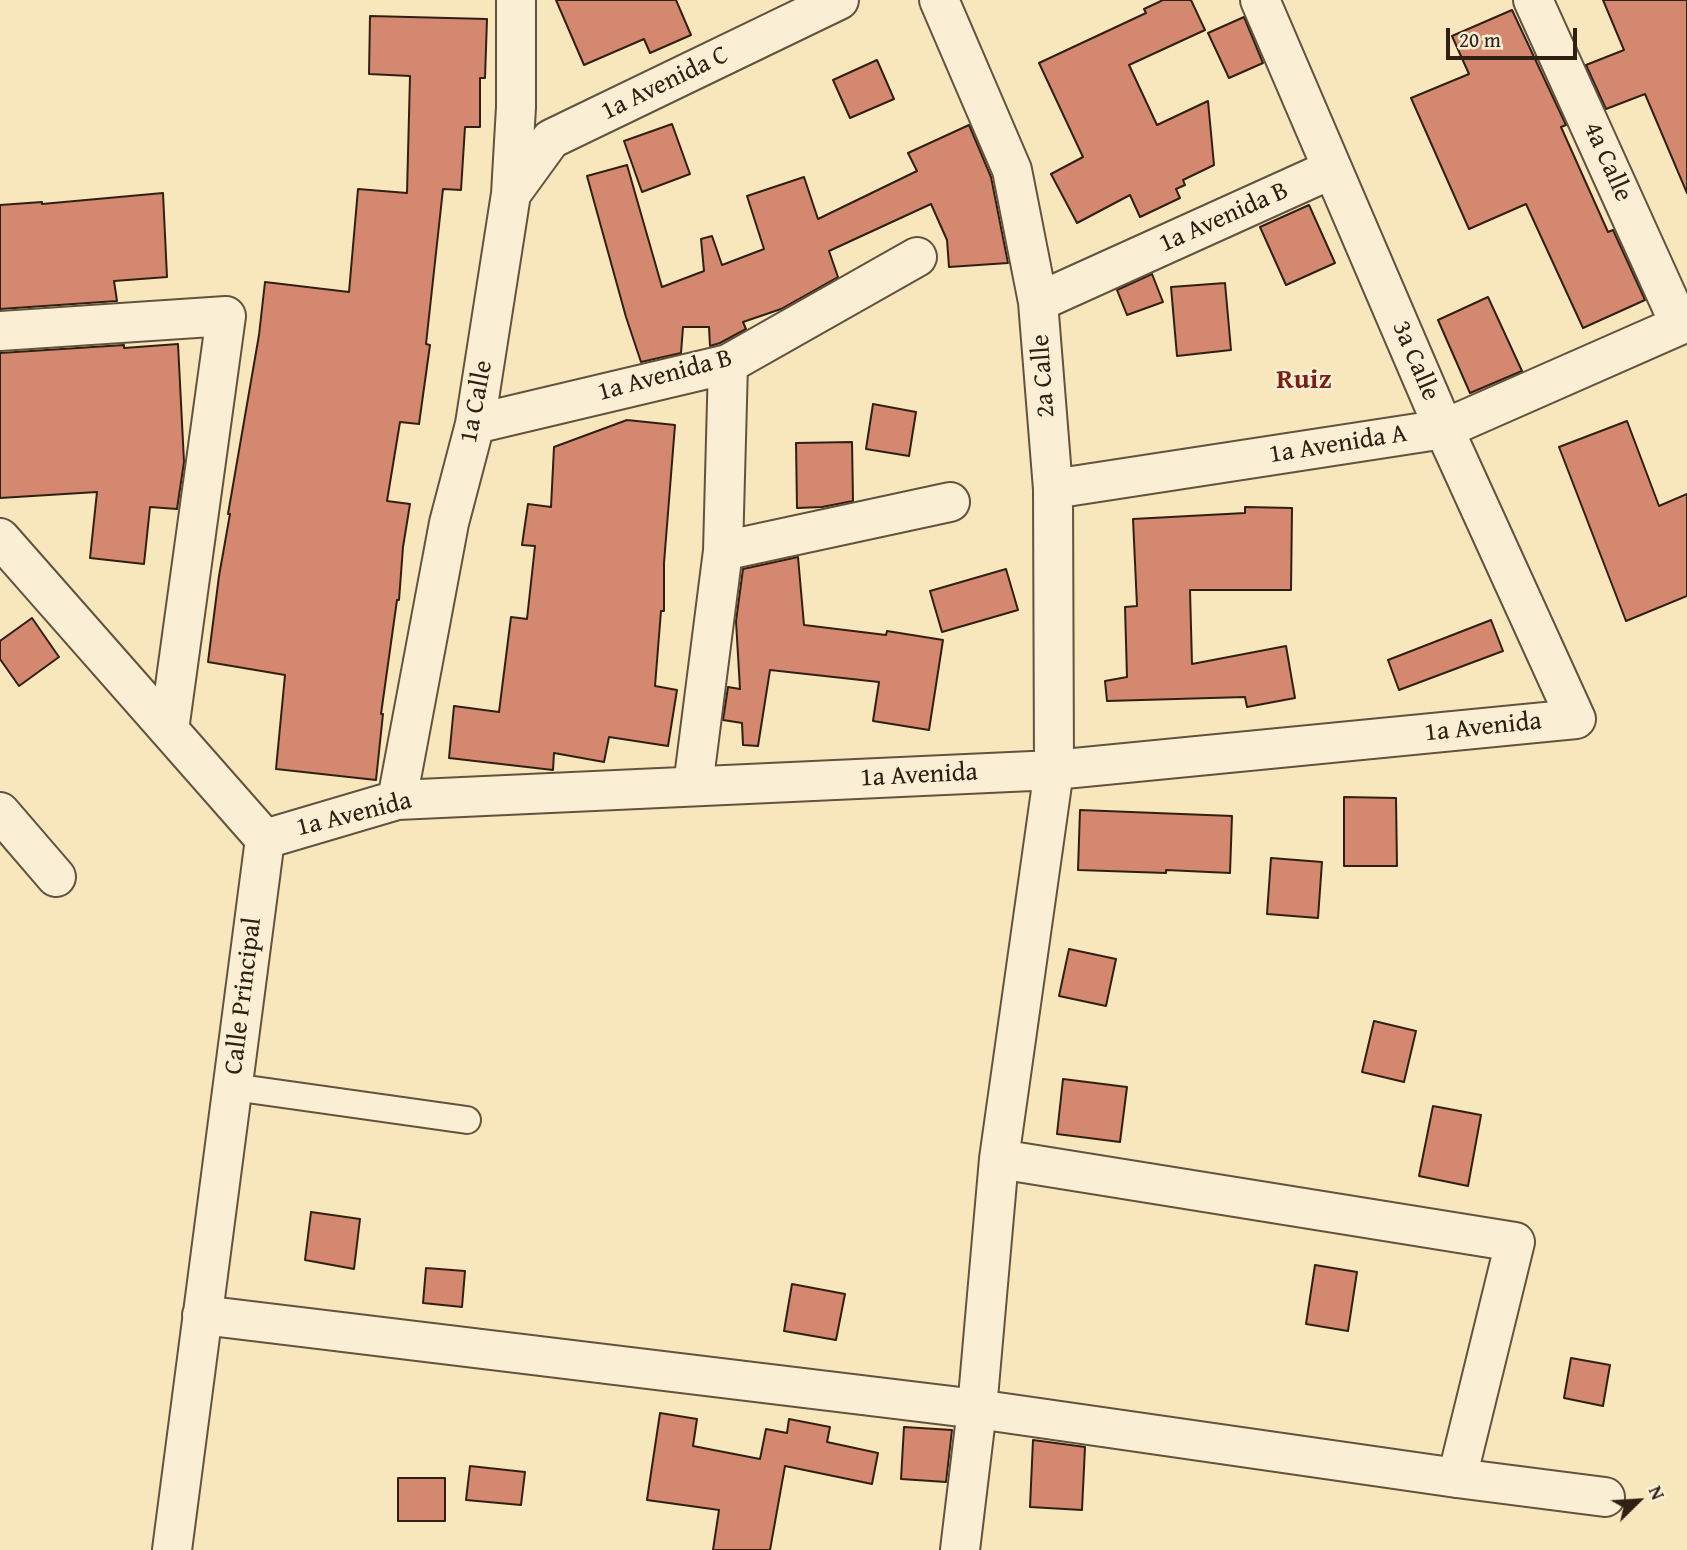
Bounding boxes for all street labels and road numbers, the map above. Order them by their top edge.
street label: 1a Avenida C [596,40,734,128]
street label: 4a Calle [1576,117,1638,207]
street label: 1a Avenida B [1155,176,1293,260]
street label: 3a Calle [1384,316,1446,406]
street label: 2a Calle [1026,333,1062,419]
street label: 1a Avenida B [594,343,736,409]
street label: 1a Calle [454,358,500,446]
street label: 1a Avenida A [1267,419,1409,471]
street label: 1a Avenida [1423,706,1543,750]
street label: 1a Avenida [859,757,979,795]
street label: 1a Avenida [293,786,415,844]
street label: Calle Principal [219,916,269,1076]

